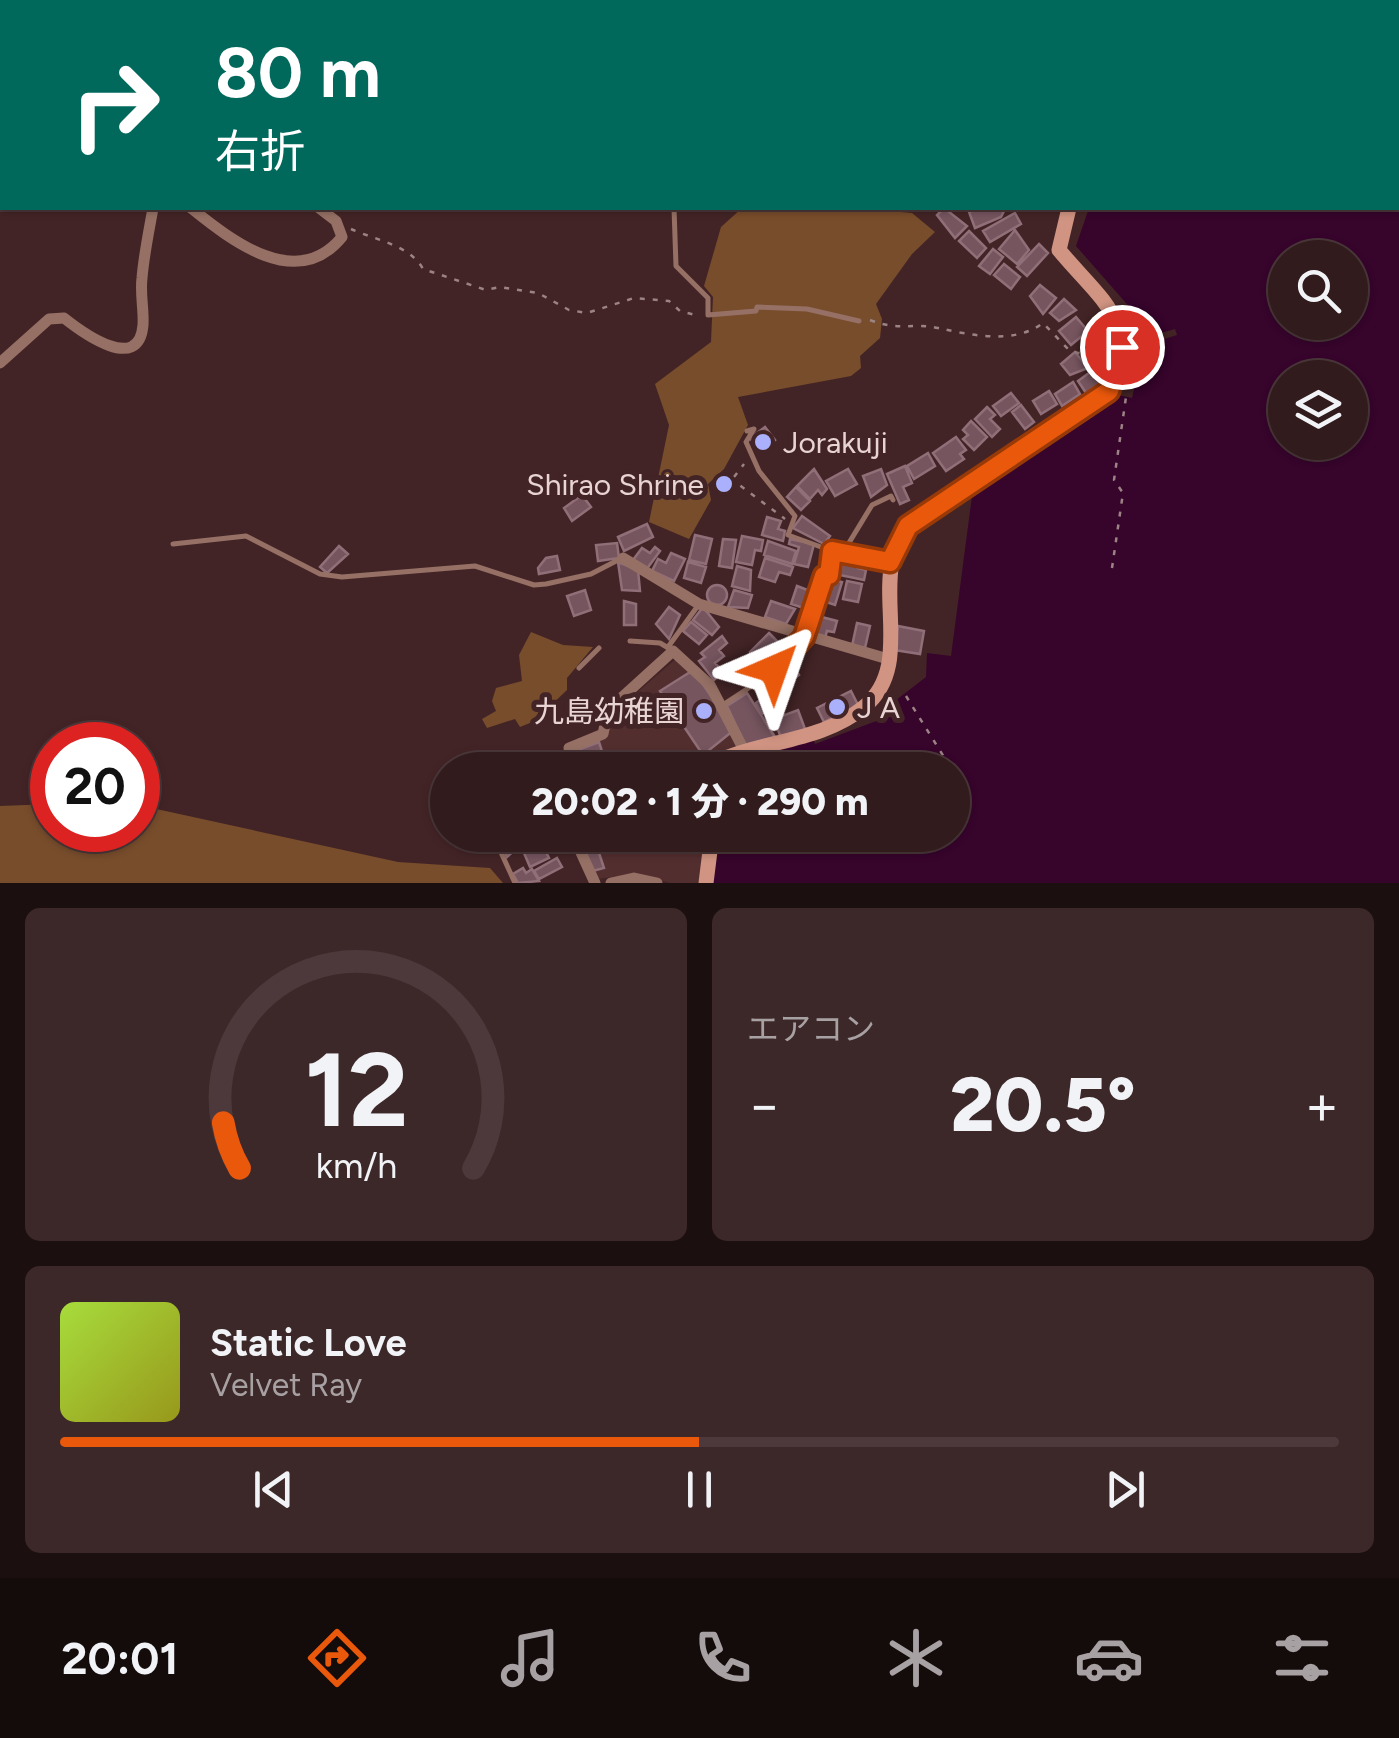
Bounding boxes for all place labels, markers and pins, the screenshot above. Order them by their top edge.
pin [1080,305,1165,390]
place label: Jorakuji [783,424,888,461]
marker: Jorakuji [752,431,774,453]
place label: Shirao Shrine [526,466,704,503]
marker: Shirao Shrine [713,473,735,495]
place label: J A [857,689,901,726]
place label: 九島幼稚園 [534,693,684,730]
marker: J A [826,696,848,718]
marker: 九島幼稚園 [693,700,715,722]

